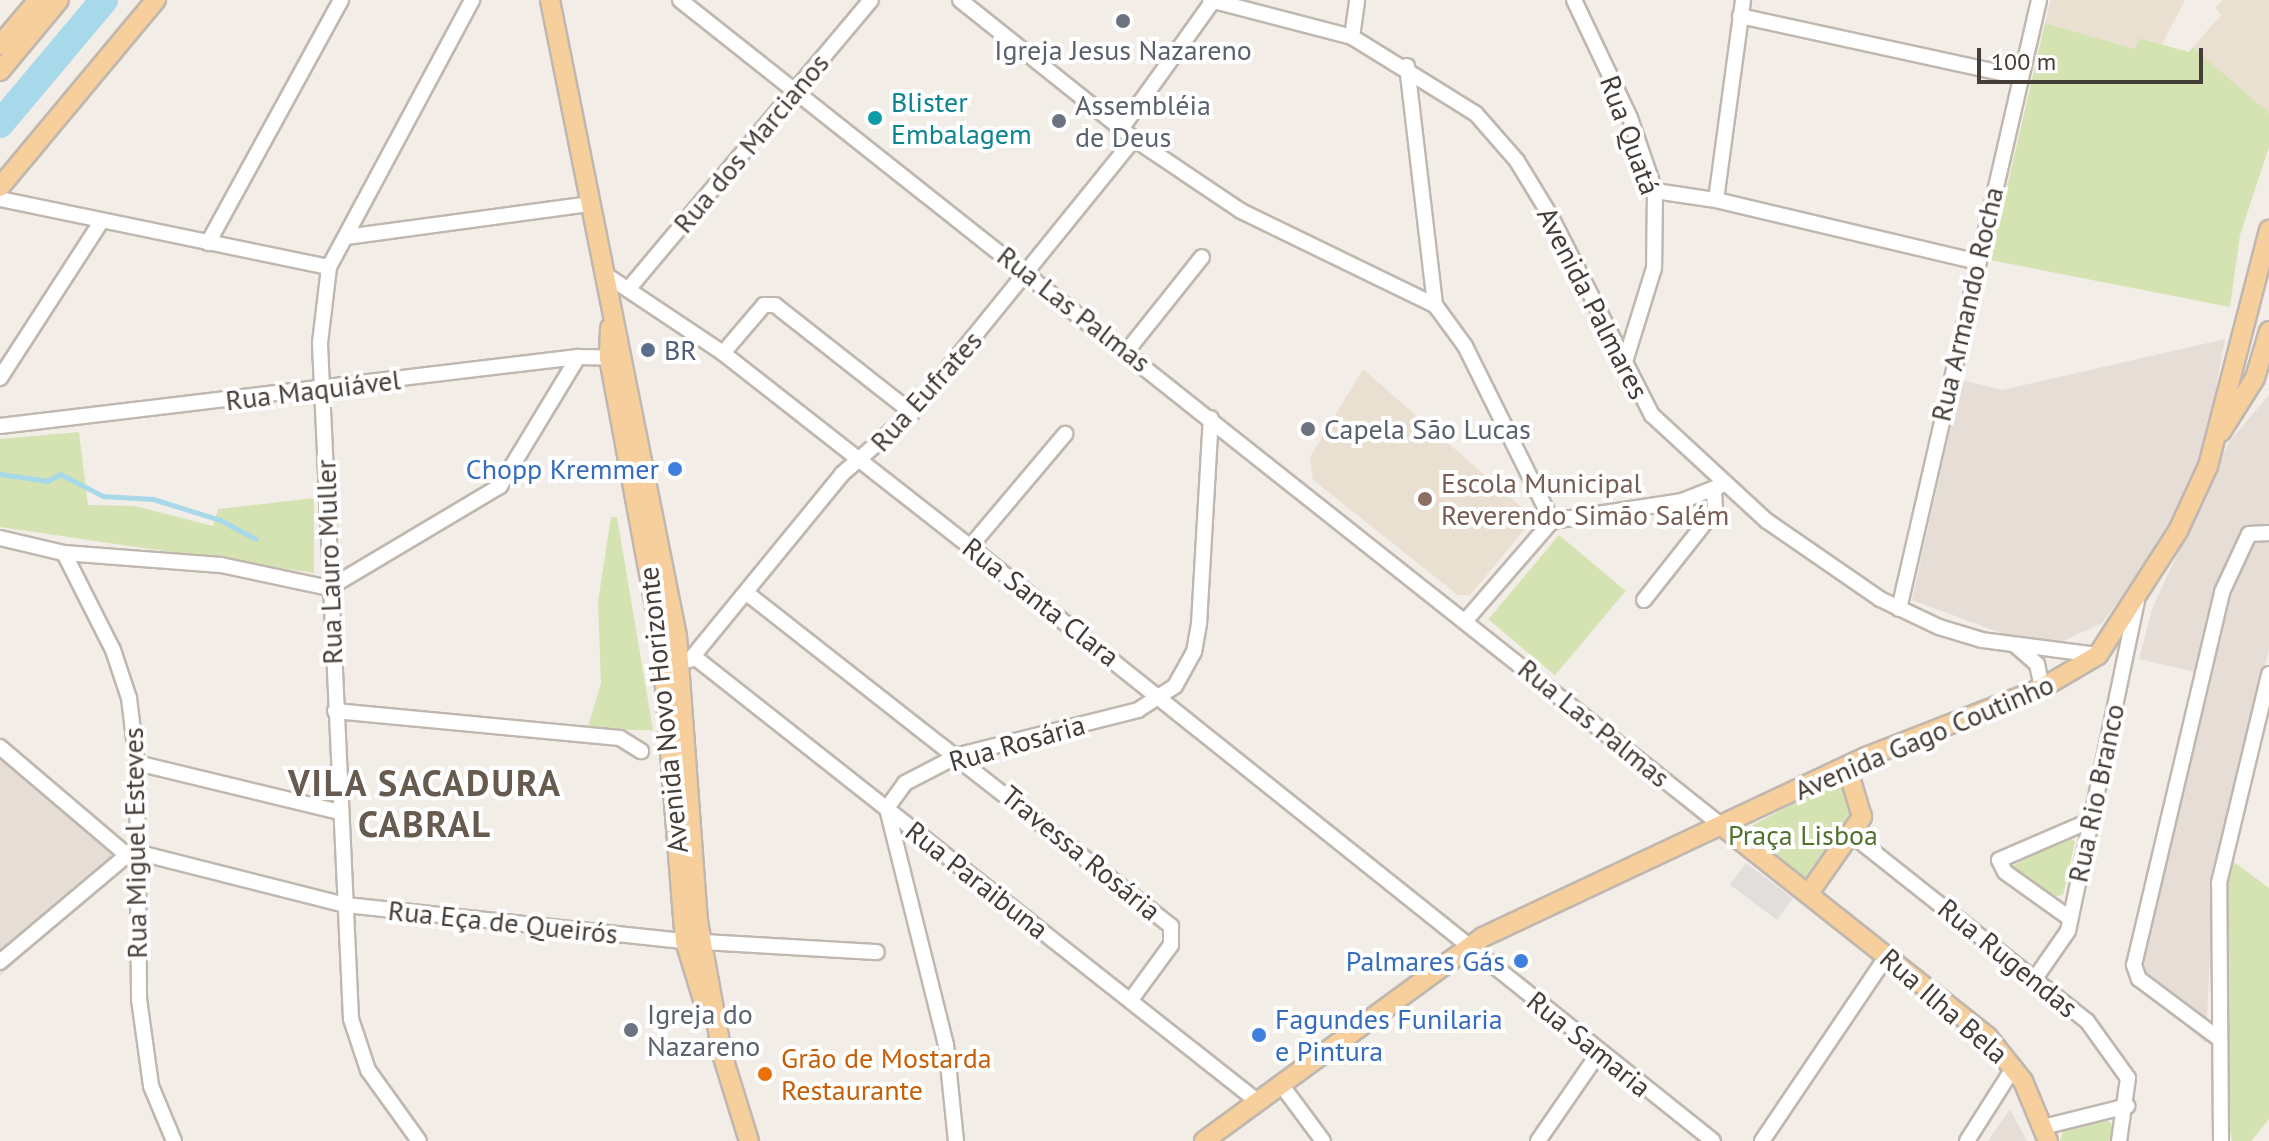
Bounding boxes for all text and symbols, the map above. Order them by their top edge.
marker: Igreja Jesus Nazareno [1114,12,1132,30]
scale bar [1981,32,2207,82]
place label: Igreja Jesus Nazareno [994,33,1252,67]
street label: Rua dos Marcianos [666,46,836,240]
text: 100 m [1991,46,2056,77]
street label: Rua Quatá [1593,71,1667,199]
place label: Blister Embalagem [891,85,1032,151]
place label: Assembléia de Deus [1075,88,1211,154]
marker: Blister Embalagem [866,109,884,127]
marker: Assembléia de Deus [1050,112,1068,130]
street label: Rua Armando Rocha [1924,183,2010,425]
street label: Avenida Palmares [1530,201,1656,405]
street label: Rua Las Palmas [991,239,1157,379]
street label: Rua Eufrates [863,324,989,458]
place label: BR [664,333,697,367]
marker: BR [639,341,657,359]
street label: Rua Maquiável [224,363,402,417]
place label: Capela São Lucas [1324,412,1531,446]
marker: Capela São Lucas [1299,420,1317,438]
place label: Chopp Kremmer [466,452,659,486]
street label: Rua Lauro Muller [309,459,349,665]
marker: Chopp Kremmer [666,460,684,478]
place label: Escola Municipal Reverendo Simão Salém [1441,466,1729,532]
marker: Escola Municipal Reverendo Simão Salém [1416,490,1434,508]
street label: Rua Santa Clara [956,531,1126,673]
street label: Avenida Novo Horizonte [631,565,695,855]
street label: Rua Las Palmas [1512,652,1676,794]
street label: Avenida Gago Coutinho [1789,667,2059,807]
street label: Rua Rio Branco [2061,701,2131,885]
street label: Rua Rosária [945,708,1089,778]
street label: Rua Miguel Esteves [116,727,154,959]
district label: VILA SACADURA CABRAL [287,760,563,845]
street label: Travessa Rosária [995,778,1167,928]
street label: Rua Paraibuna [899,814,1055,946]
park label: Praça Lisboa [1728,818,1878,852]
street label: Rua Rugendas [1932,892,2084,1024]
street label: Rua Eça de Queirós [386,893,620,951]
street label: Rua Ilha Bela [1873,941,2015,1071]
place label: Palmares Gás [1346,944,1505,978]
marker: Palmares Gás [1512,952,1530,970]
street label: Rua Samaria [1520,984,1658,1104]
place label: Igreja do Nazareno [647,997,760,1063]
place label: Fagundes Funilaria e Pintura [1275,1002,1503,1068]
marker: Igreja do Nazareno [622,1021,640,1039]
marker: Fagundes Funilaria e Pintura [1250,1026,1268,1044]
place label: Grão de Mostarda Restaurante [781,1041,992,1107]
marker: Grão de Mostarda Restaurante [756,1065,774,1083]

